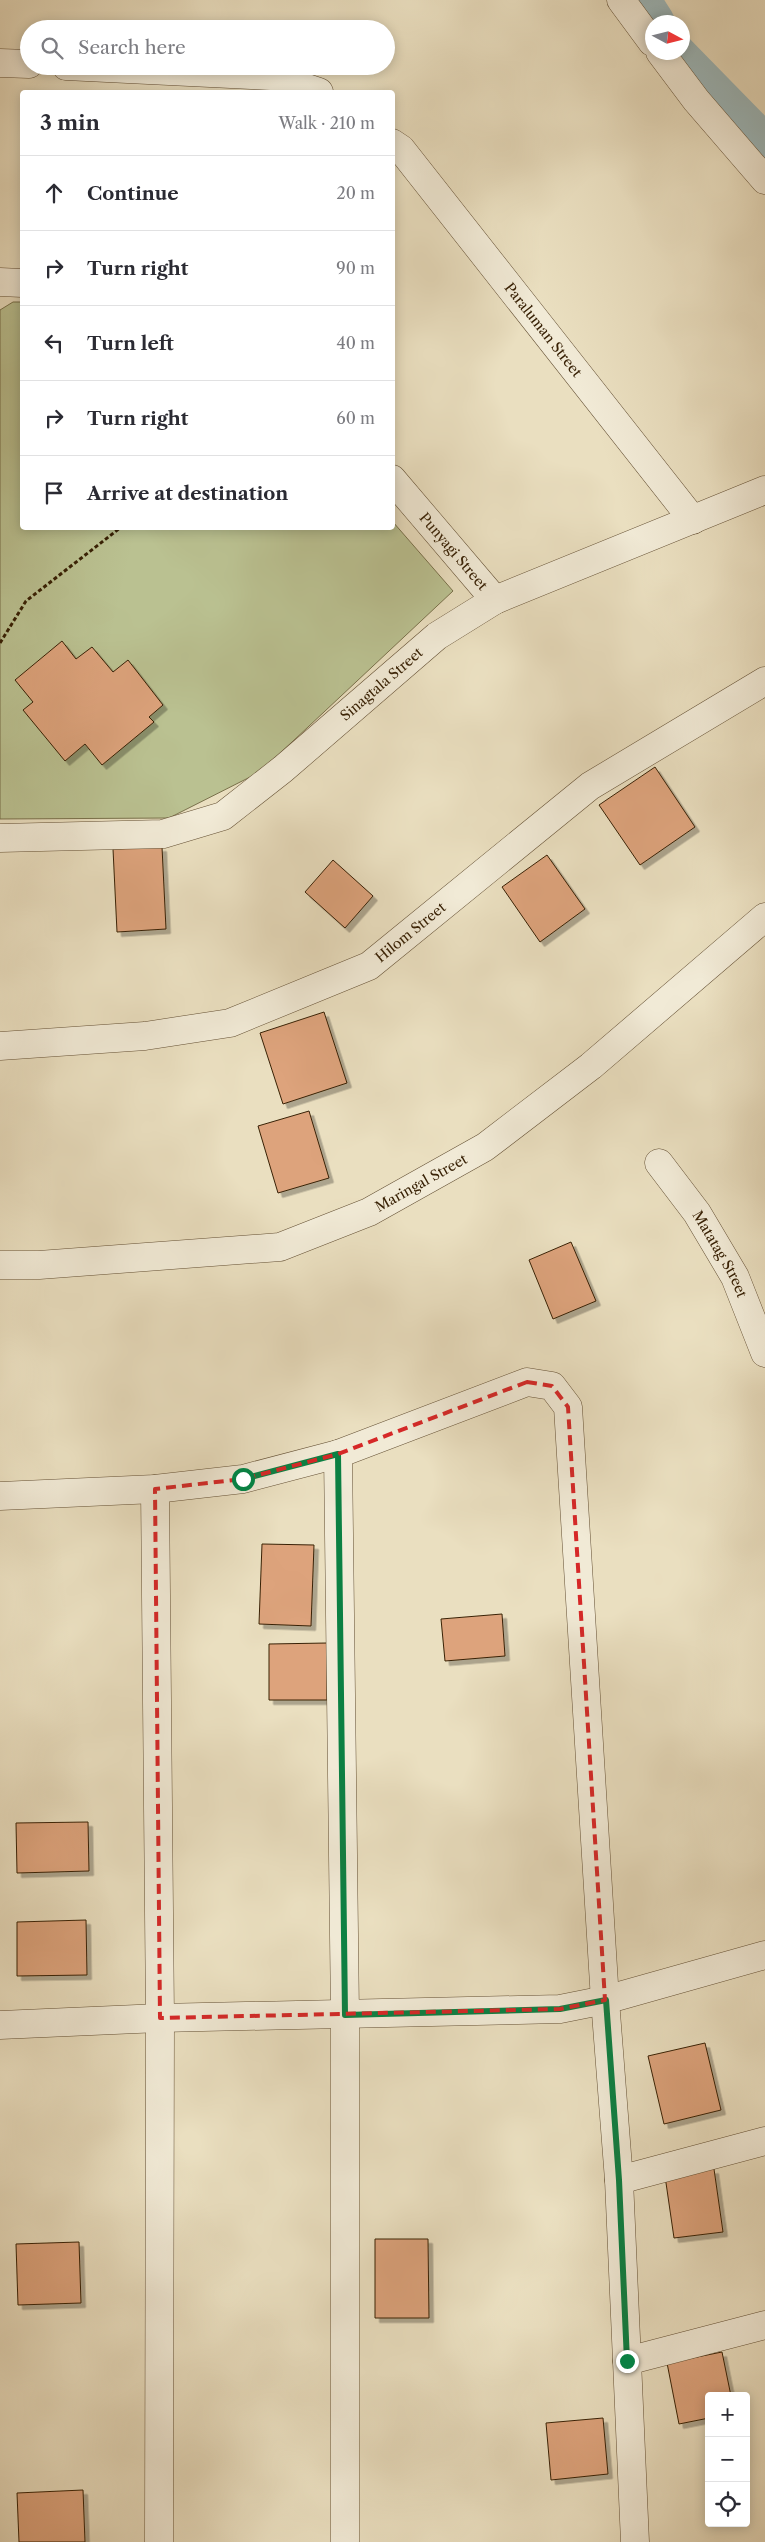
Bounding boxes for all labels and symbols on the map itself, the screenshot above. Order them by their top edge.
north arrow [645,15,690,60]
street label: Paraluman Street [501,279,586,381]
street label: Punyagi Street [416,509,492,594]
street label: Sinagtala Street [336,643,426,725]
street label: Hilom Street [372,898,449,966]
street label: Maringal Street [372,1150,470,1216]
street label: Matatag Street [689,1207,751,1300]
route start [232,1468,255,1491]
route end [616,2350,639,2373]

